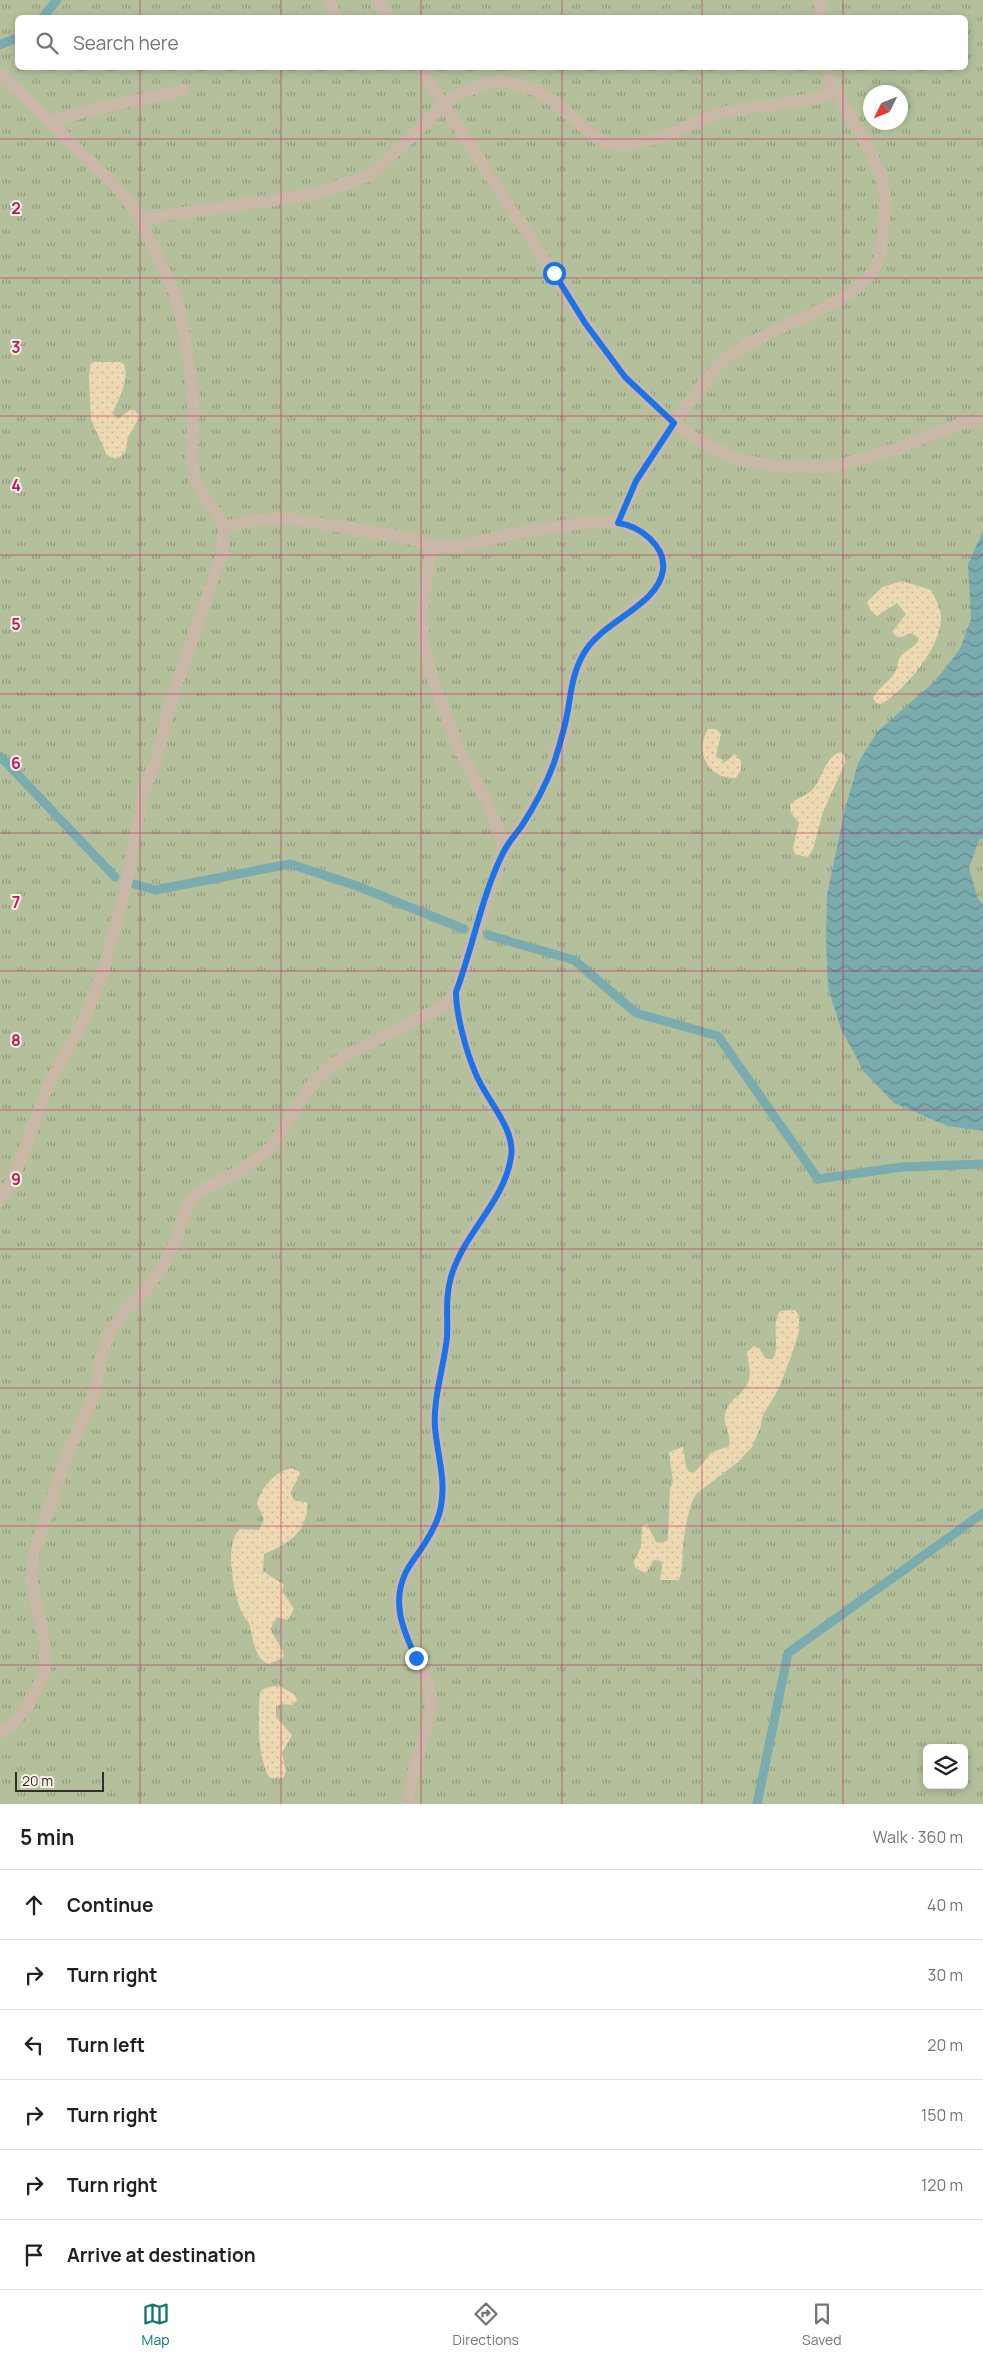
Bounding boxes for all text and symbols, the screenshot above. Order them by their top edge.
search box [15,15,968,70]
icon: search [33,29,61,57]
text: Search here [73,30,179,56]
north arrow [863,85,908,130]
text: 2 [11,197,21,219]
route start [543,262,566,285]
text: 3 [11,336,21,358]
text: 4 [11,474,21,496]
text: 5 [11,613,21,635]
text: 6 [11,752,21,774]
text: 7 [12,891,20,913]
text: 8 [11,1029,21,1051]
text: 9 [11,1168,21,1190]
route end [405,1647,428,1670]
map controls [923,1744,968,1789]
button: layers [923,1744,968,1789]
scale bar [15,1769,104,1792]
text: 20 m [22,1771,53,1790]
text: 5 min [20,1823,74,1851]
text: Walk · 360 m [873,1826,963,1848]
icon: ahead [20,1891,48,1919]
text: Continue [67,1892,153,1918]
text: 40 m [927,1894,963,1916]
icon: right [20,1961,48,1989]
text: Turn right [67,1962,157,1988]
text: 30 m [928,1964,963,1986]
icon: left [20,2031,48,2059]
text: Turn left [67,2032,145,2058]
text: 20 m [927,2034,963,2056]
icon: right [20,2101,48,2129]
text: Turn right [67,2102,157,2128]
text: 150 m [921,2104,963,2126]
icon: right [20,2171,48,2199]
text: Turn right [67,2172,157,2198]
text: 120 m [921,2174,963,2196]
icon: arrive [20,2241,48,2269]
text: Arrive at destination [67,2242,256,2268]
tab: Map [142,2300,170,2349]
tab: Directions [453,2300,519,2349]
tab: Saved [802,2300,841,2349]

